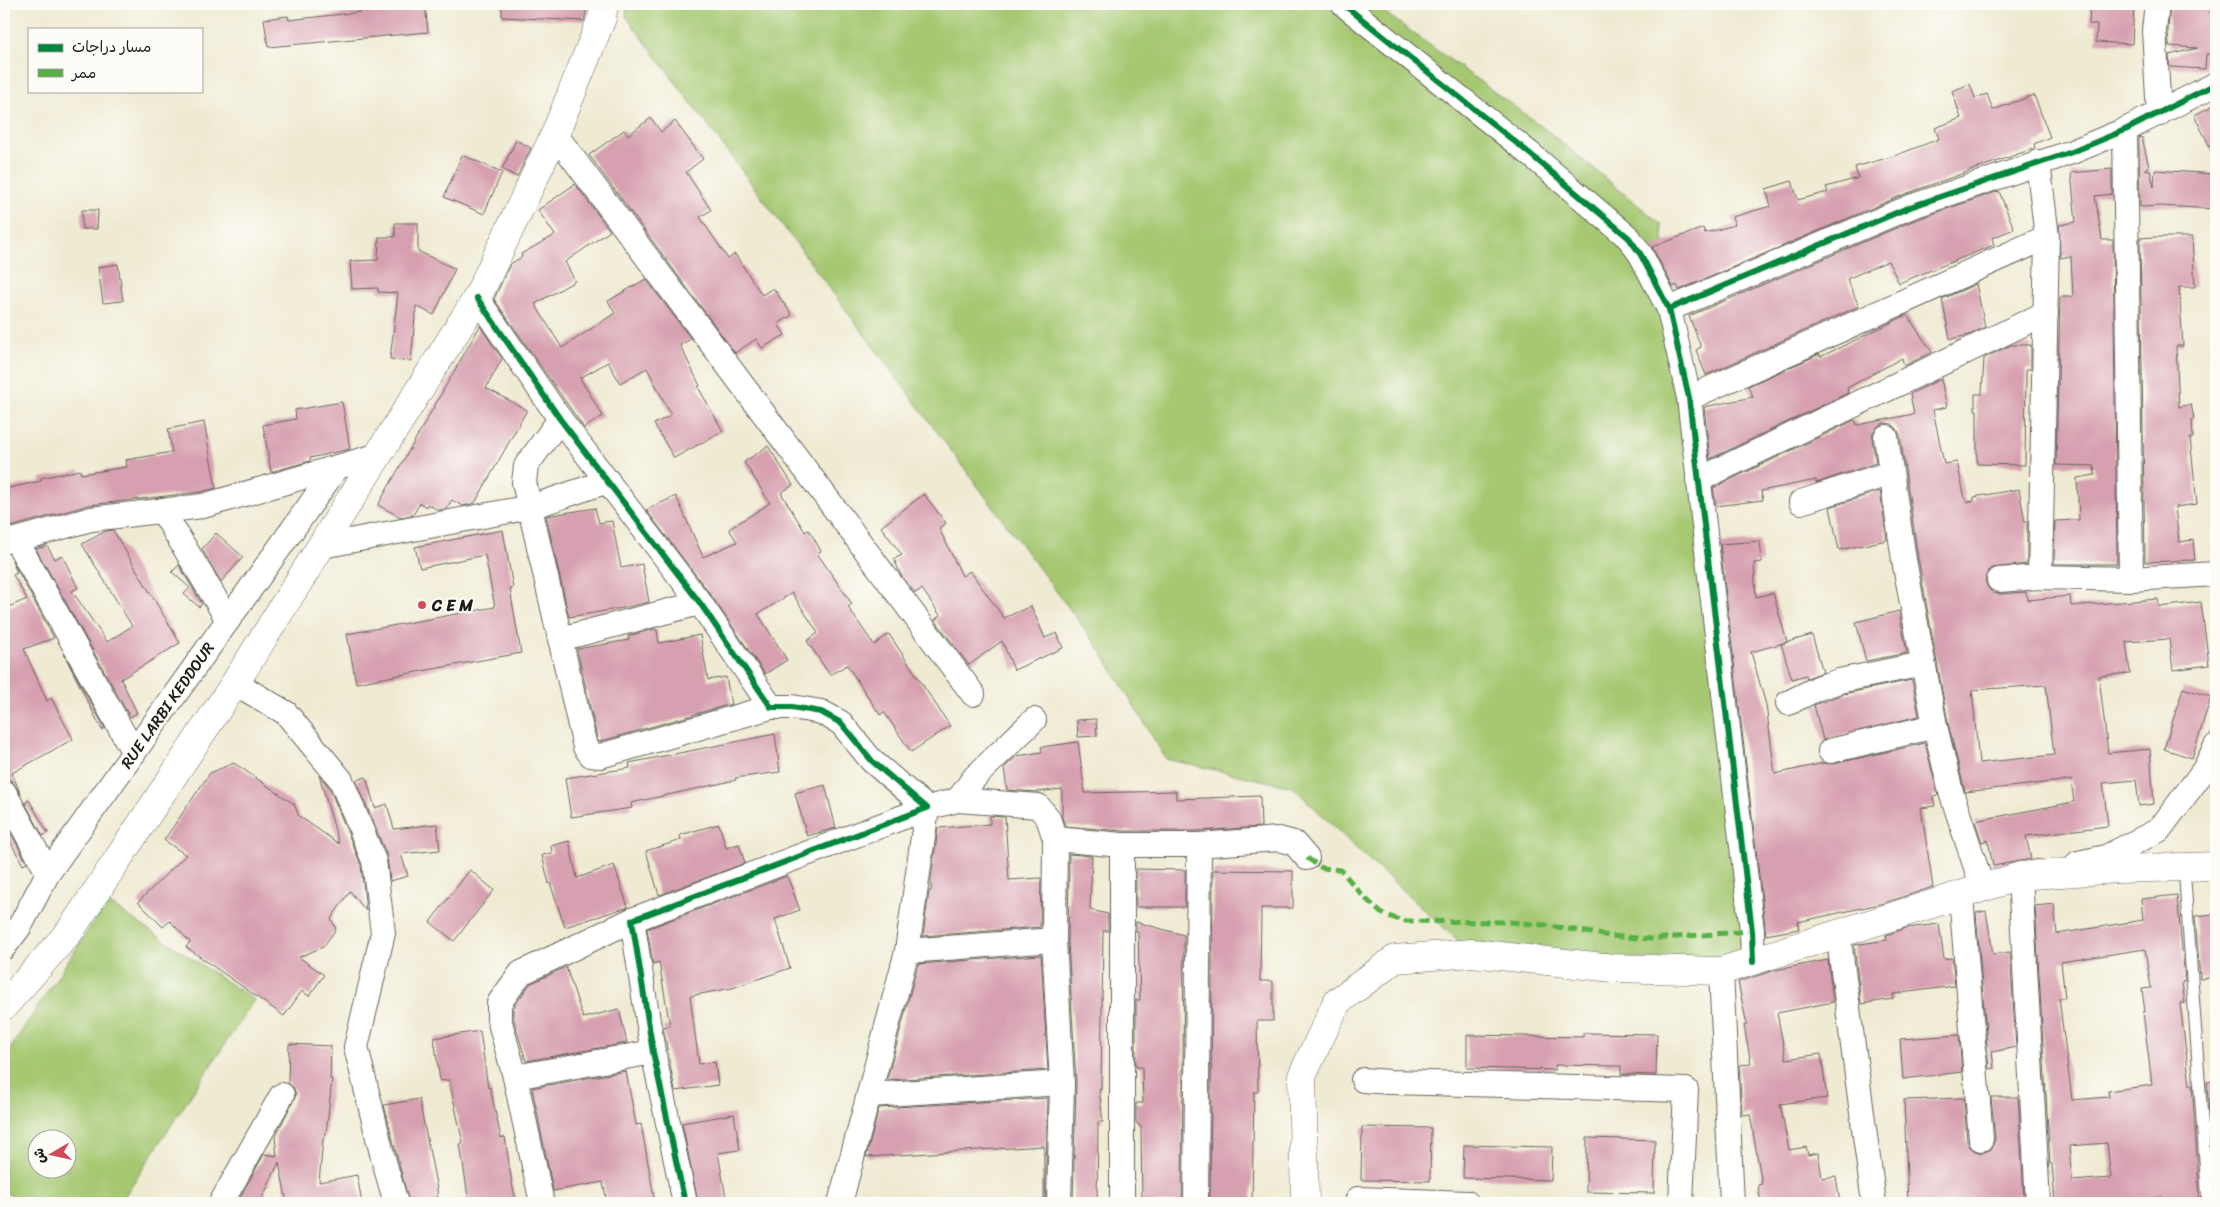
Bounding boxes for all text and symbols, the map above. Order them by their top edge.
legend [28,28,202,92]
text: مسار دراجات [72,34,151,60]
text: ممر [70,60,96,86]
place label: C E M [431,591,473,620]
marker: C E M [416,599,428,611]
street label: RUE LARBI KEDDOUR [113,635,222,775]
north arrow [28,1130,78,1180]
text: ش [26,1146,53,1166]

